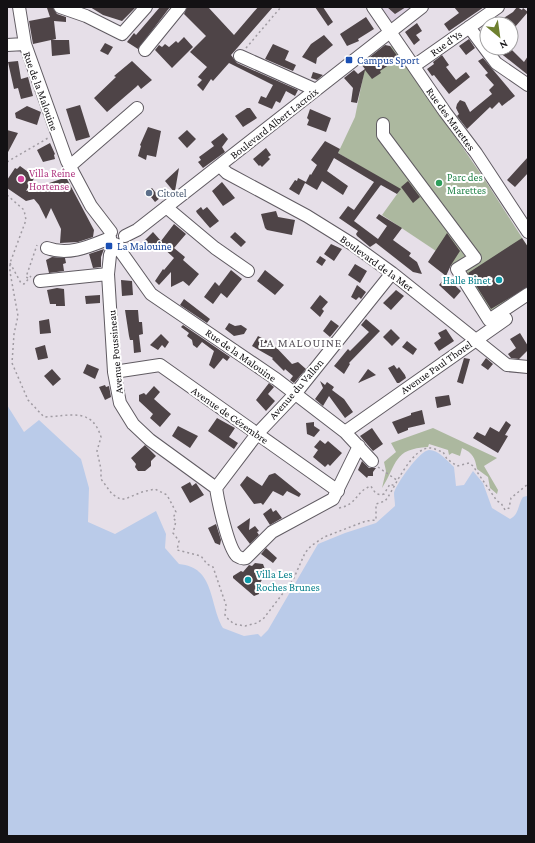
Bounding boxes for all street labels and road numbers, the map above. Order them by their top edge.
street label: Rue d'Ys [428,28,464,58]
street label: Rue de la Malouine [21,50,61,132]
street label: Boulevard Albert Lacroix [228,85,320,161]
street label: Rue des Marettes [424,85,478,153]
street label: Boulevard de la Mer [338,233,416,294]
street label: Avenue Poussineau [105,309,125,394]
street label: Rue de la Malouine [203,326,279,384]
street label: Avenue Paul Thorel [398,338,474,396]
street label: Avenue du Vallon [266,356,326,422]
street label: Avenue de Cézembre [189,384,271,446]

